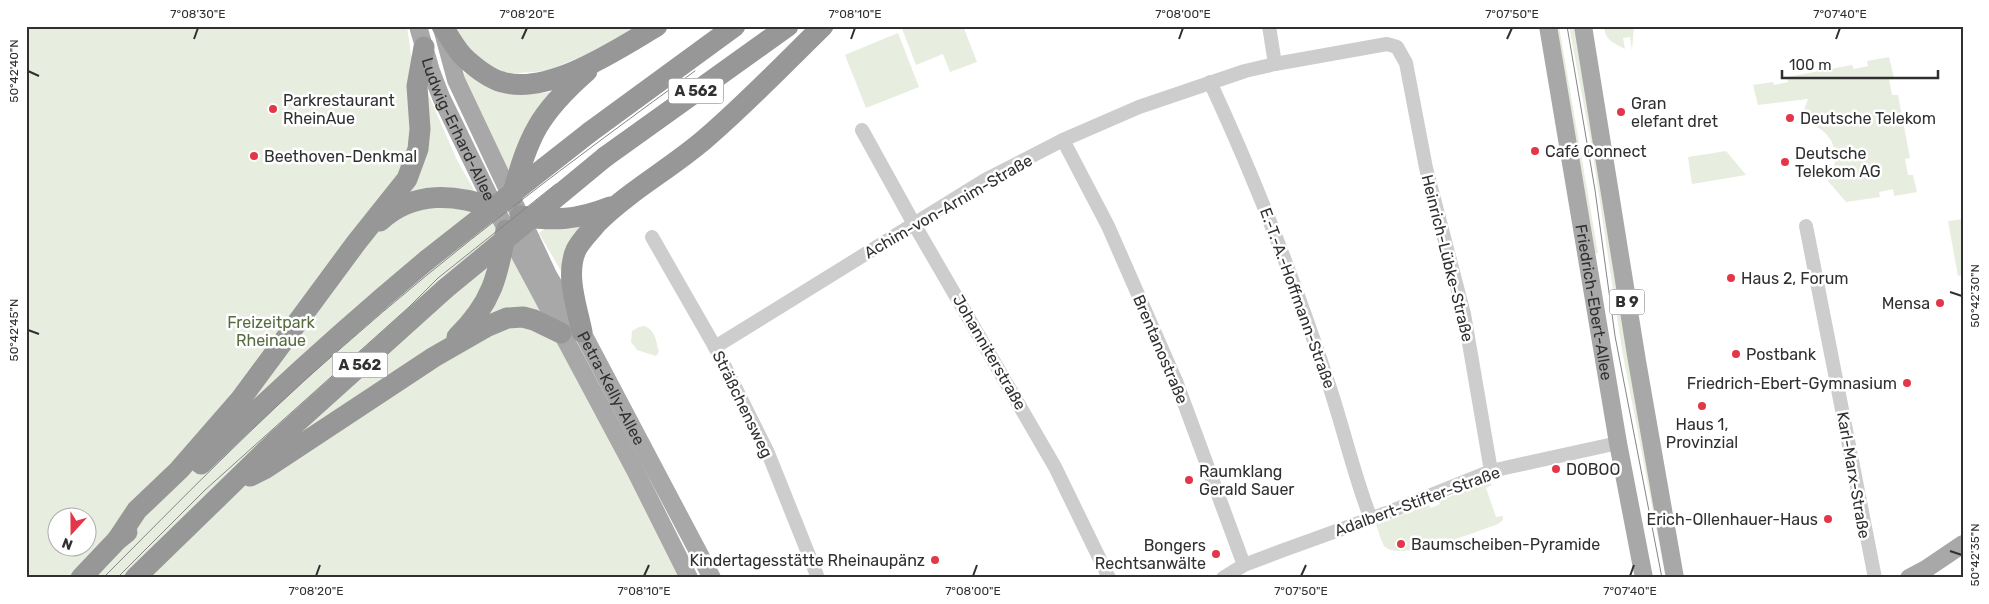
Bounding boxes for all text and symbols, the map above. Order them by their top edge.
text: 7°08'30"E [170,7,226,21]
text: 7°08'20"E [499,7,555,21]
text: 7°08'10"E [828,7,882,21]
text: 7°08'00"E [1155,7,1211,21]
text: 7°07'50"E [1485,7,1539,21]
text: 7°07'40"E [1813,7,1867,21]
text: 50°42'40"N [7,39,21,103]
scale bar [1782,48,1938,80]
street label: Ludwig-Erhard-Allee [418,55,499,204]
text: 100 m [1789,56,1831,74]
road number: A 562 [668,78,724,104]
place label: Parkrestaurant RheinAue [283,91,395,128]
place label: Gran elefant dret [1631,94,1718,131]
marker: Parkrestaurant RheinAue [267,103,279,115]
marker: Gran elefant dret [1615,106,1627,118]
place label: Deutsche Telekom [1800,109,1936,128]
marker: Deutsche Telekom [1784,112,1796,124]
place label: Café Connect [1545,142,1647,161]
place label: Deutsche Telekom AG [1795,144,1881,181]
marker: Café Connect [1529,145,1541,157]
place label: Beethoven-Denkmal [264,147,417,166]
marker: Beethoven-Denkmal [248,150,260,162]
street label: Achim-von-Arnim-Straße [861,150,1036,262]
marker: Deutsche Telekom AG [1779,156,1791,168]
street label: Heinrich-Lübke-Straße [1418,173,1478,344]
street label: E.-T.-A.-Hoffmann-Straße [1256,205,1339,391]
street label: Friedrich-Ebert-Allee [1571,223,1616,382]
text: 50°42'30"N [1968,264,1982,328]
place label: Haus 2, Forum [1741,269,1849,288]
marker: Haus 2, Forum [1725,272,1737,284]
road number: B 9 [1610,290,1644,314]
street label: Johanniterstraße [949,291,1030,413]
street label: Brentanostraße [1129,292,1192,407]
place label: Mensa [1882,294,1930,313]
marker: Mensa [1934,297,1946,309]
text: 50°42'45"N [7,299,21,361]
park label: Freizeitpark Rheinaue [227,313,316,350]
street label: Petra-Kelly-Allee [573,328,649,448]
place label: Postbank [1746,345,1817,364]
street label: Sträßchensweg [708,348,777,461]
marker: Postbank [1730,348,1742,360]
road number: A 562 [332,352,388,378]
place label: Friedrich-Ebert-Gymnasium [1687,374,1897,393]
marker: Friedrich-Ebert-Gymnasium [1901,377,1913,389]
marker: Haus 1, Provinzial [1696,400,1708,412]
street label: Karl-Marx-Straße [1833,410,1874,540]
place label: Haus 1, Provinzial [1666,415,1738,452]
place label: DOBOO [1566,460,1620,479]
place label: Raumklang Gerald Sauer [1199,462,1294,499]
street label: Adalbert-Stifter-Straße [1332,463,1503,540]
marker: DOBOO [1550,463,1562,475]
marker: Raumklang Gerald Sauer [1183,474,1195,486]
north arrow [48,506,98,556]
place label: Erich-Ollenhauer-Haus [1646,510,1818,529]
marker: Erich-Ollenhauer-Haus [1822,513,1834,525]
text: 50°42'35"N [1968,523,1982,587]
text: N [60,534,75,553]
place label: Baumscheiben-Pyramide [1411,535,1600,554]
place label: Bongers Rechtsanwälte [1095,536,1206,573]
marker: Baumscheiben-Pyramide [1395,538,1407,550]
marker: Bongers Rechtsanwälte [1210,548,1222,560]
place label: Kindertagesstätte Rheinaupänz [690,551,925,570]
marker: Kindertagesstätte Rheinaupänz [929,554,941,566]
text: 7°08'20"E [288,584,344,598]
text: 7°08'10"E [617,584,671,598]
text: 7°08'00"E [945,584,1001,598]
text: 7°07'50"E [1274,584,1328,598]
text: 7°07'40"E [1603,584,1657,598]

